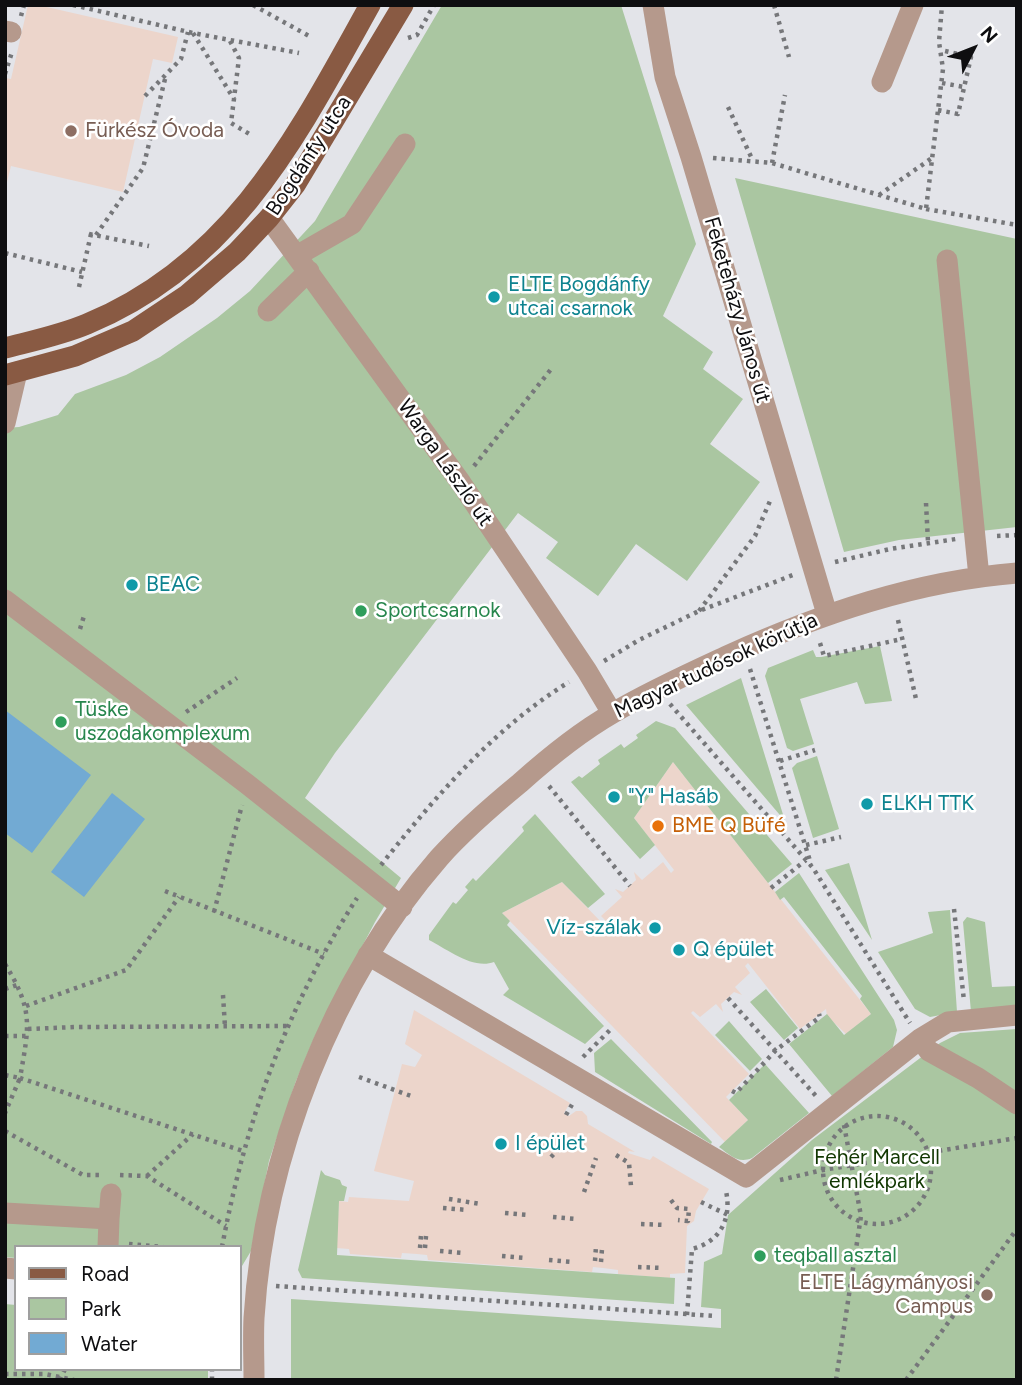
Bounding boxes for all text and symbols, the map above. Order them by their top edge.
north arrow [938,14,1008,84]
text: N [976,21,1002,48]
street label: Bogdánfy utca [261,91,357,221]
place label: Fürkész Óvoda [85,118,224,144]
marker: Fürkész Óvoda [63,123,79,139]
street label: Feketeházy János út [698,214,776,406]
place label: ELTE Bogdánfy utcai csarnok [508,272,650,322]
marker: ELTE Bogdánfy utcai csarnok [486,289,502,305]
street label: Warga László út [392,395,498,531]
place label: BEAC [146,572,200,598]
marker: BEAC [124,577,140,593]
place label: Sportcsarnok [375,598,501,624]
marker: Sportcsarnok [353,603,369,619]
street label: Magyar tudósok körútja [610,608,822,724]
place label: Tüske uszodakomplexum [75,697,250,747]
marker: Tüske uszodakomplexum [53,714,69,730]
place label: "Y" Hasáb [628,784,719,810]
marker: "Y" Hasáb [606,789,622,805]
place label: ELKH TTK [881,791,974,817]
marker: ELKH TTK [859,796,875,812]
place label: BME Q Büfé [672,813,785,839]
marker: BME Q Büfé [650,818,666,834]
place label: Víz-szálak [546,915,641,941]
marker: Víz-szálak [647,920,663,936]
place label: Q épület [693,937,774,963]
marker: Q épület [671,942,687,958]
place label: I épület [515,1131,586,1157]
marker: I épület [493,1136,509,1152]
park label: Fehér Marcell emlékpark [814,1145,940,1195]
place label: teqball asztal [774,1243,897,1269]
legend [14,1245,242,1371]
marker: teqball asztal [752,1248,768,1264]
text: Road [81,1261,129,1286]
place label: ELTE Lágymányosi Campus [799,1270,973,1320]
marker: ELTE Lágymányosi Campus [979,1287,995,1303]
text: Park [81,1296,121,1321]
text: Water [81,1331,137,1356]

